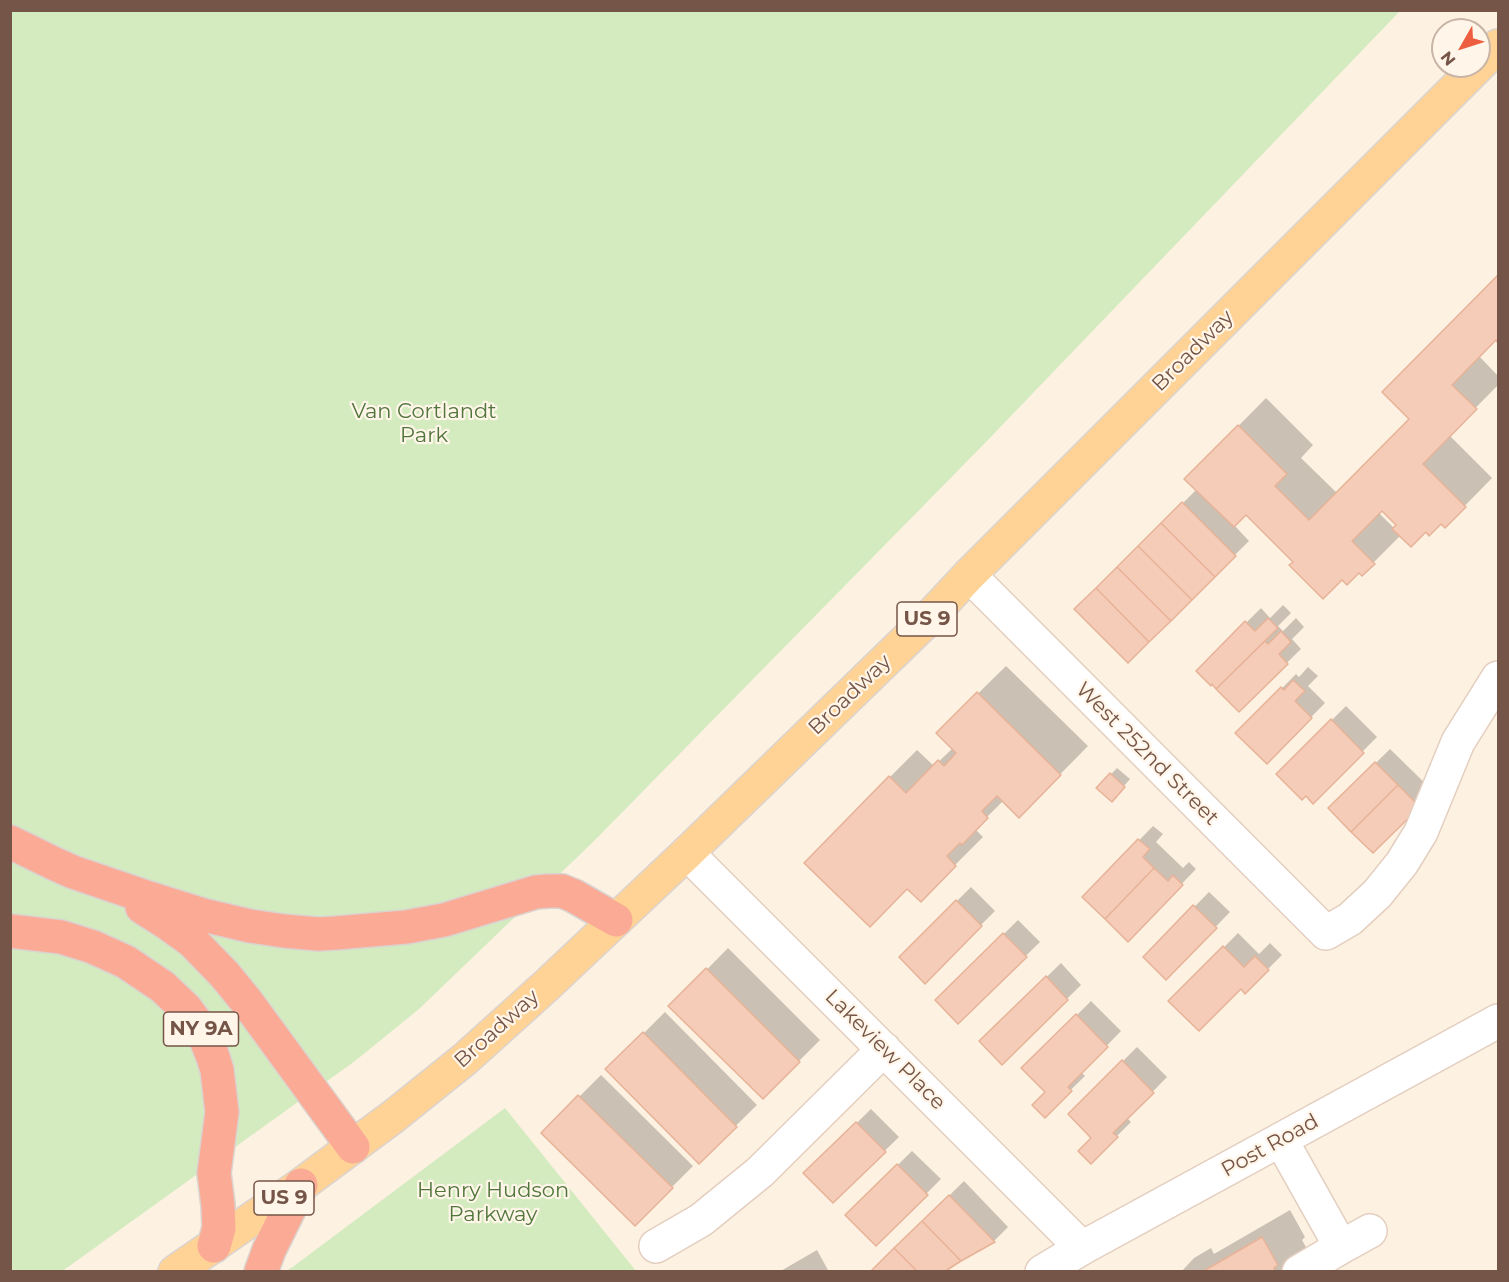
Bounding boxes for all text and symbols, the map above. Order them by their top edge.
north arrow [1431,18,1491,78]
text: N [1437,47,1460,69]
street label: Broadway [1147,305,1239,397]
park label: Van Cortlandt Park [351,399,497,449]
road number: US 9 [897,602,957,636]
street label: Broadway [803,649,897,741]
street label: West 252nd Street [1070,677,1224,831]
street label: Broadway [450,984,544,1074]
street label: Lakeview Place [819,984,951,1116]
road number: NY 9A [164,1012,238,1046]
street label: Post Road [1217,1109,1323,1183]
park label: Henry Hudson Parkway [417,1178,569,1228]
road number: US 9 [254,1181,314,1215]

